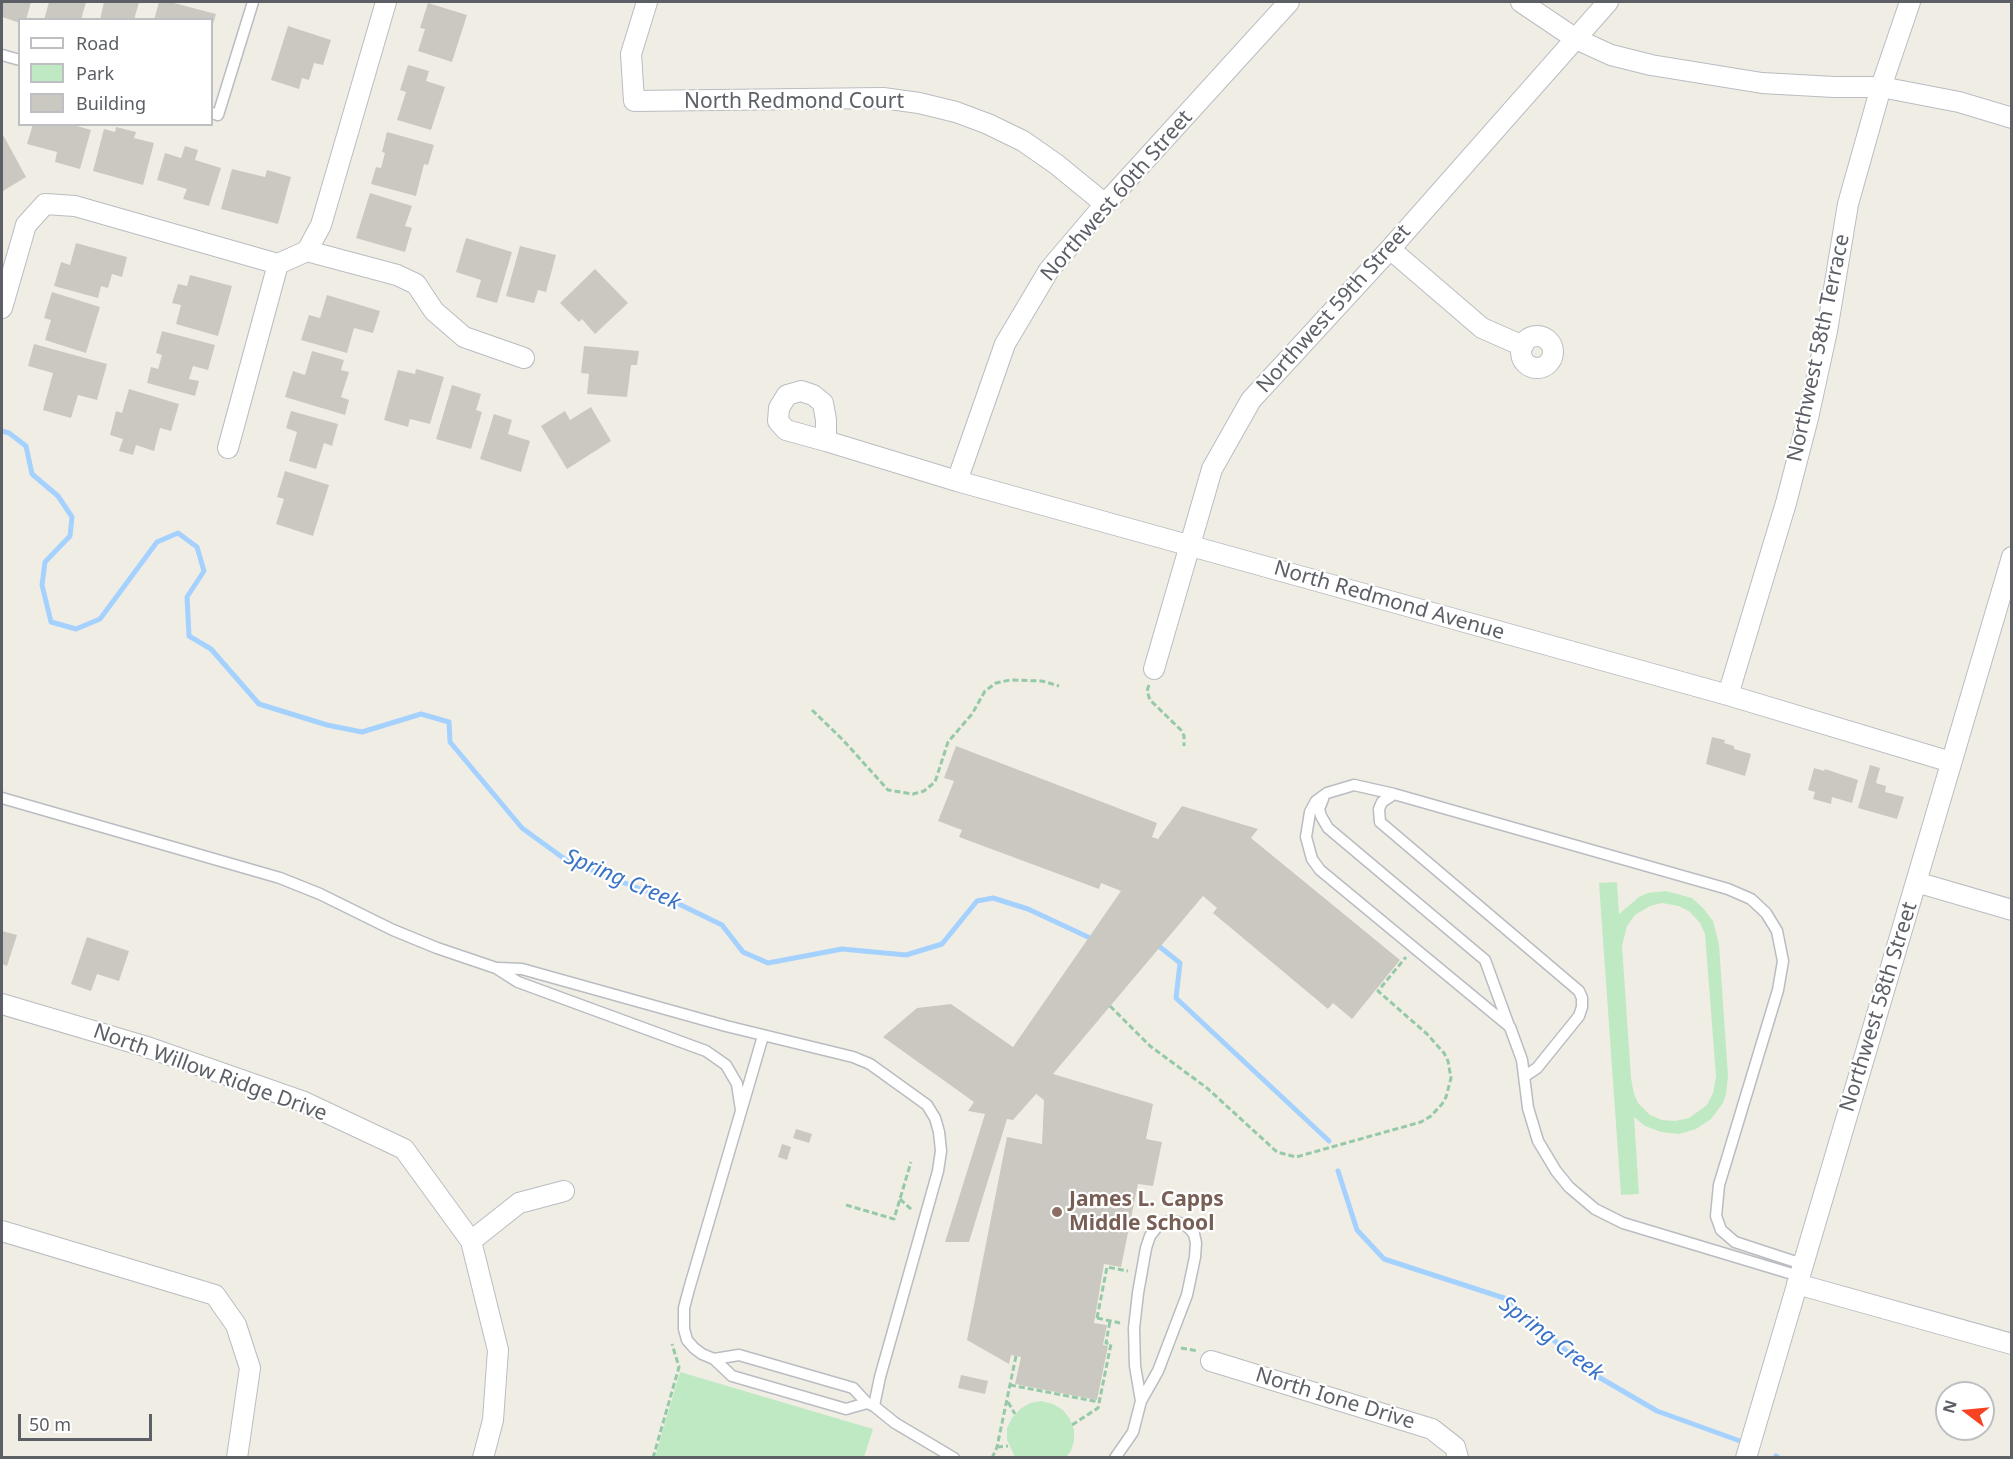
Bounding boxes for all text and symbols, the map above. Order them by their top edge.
legend [18,18,213,126]
text: Road [76,31,119,55]
text: Park [76,61,114,85]
street label: North Redmond Court [684,89,904,115]
text: Building [76,91,146,115]
street label: Northwest 60th Street [1036,105,1198,287]
street label: Northwest 59th Street [1252,220,1416,398]
street label: Northwest 58th Terrace [1783,232,1855,464]
street label: North Redmond Avenue [1271,556,1507,646]
water label: Spring Creek [560,844,684,916]
street label: Northwest 58th Street [1835,899,1923,1115]
street label: North Willow Ridge Drive [90,1019,330,1127]
place label: James L. Capps Middle School [1069,1187,1224,1237]
marker: James L. Capps Middle School [1050,1205,1064,1219]
water label: Spring Creek [1494,1291,1608,1387]
street label: North Ione Drive [1252,1363,1418,1435]
north arrow [1935,1381,1995,1441]
text: N [1937,1397,1962,1416]
scale bar [21,1402,154,1440]
text: 50 m [29,1412,71,1436]

